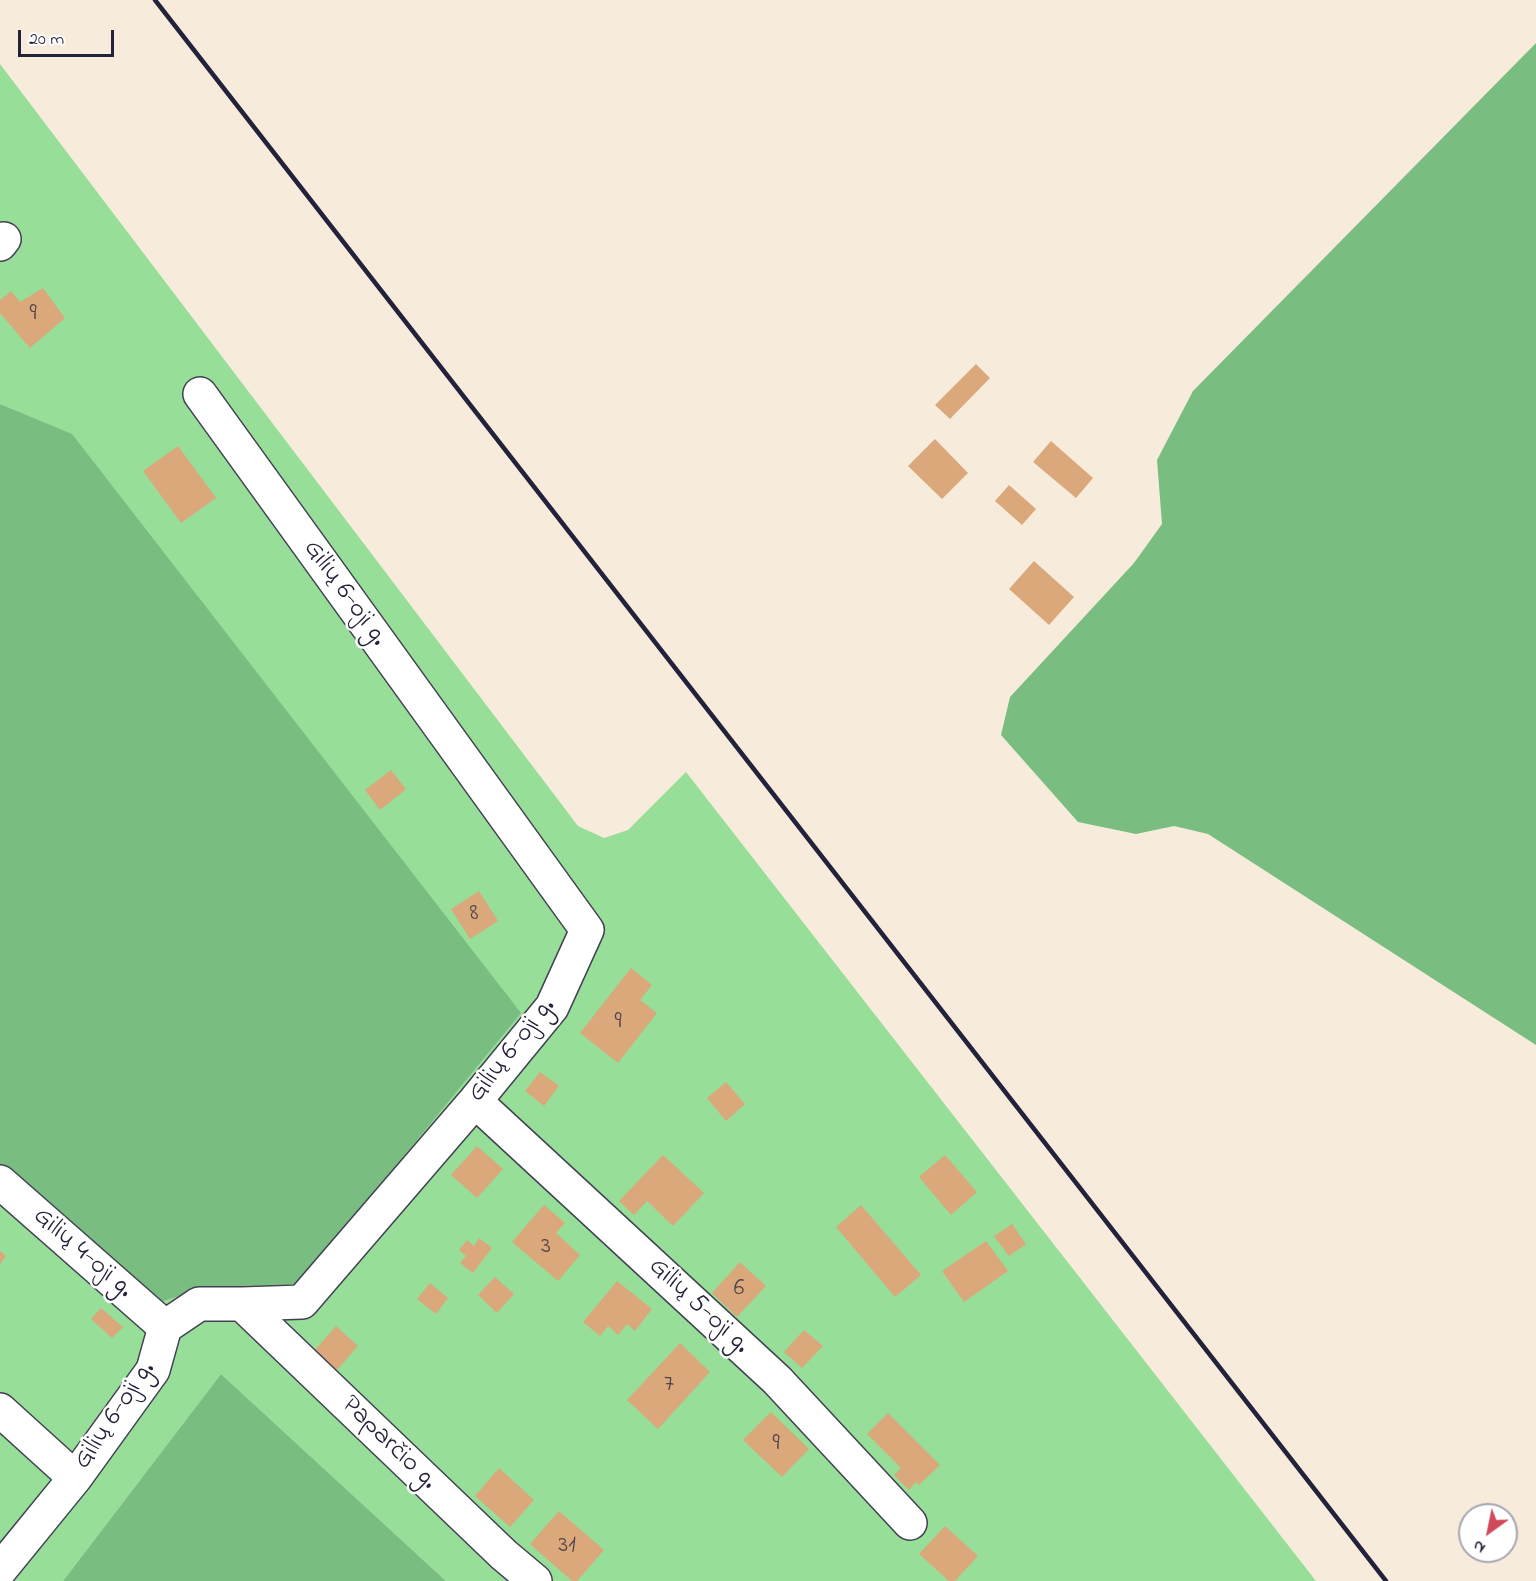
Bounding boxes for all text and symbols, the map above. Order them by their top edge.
scale bar [21,18,117,56]
text: 20 m [29,27,64,53]
house number: 9 [29,301,37,329]
street label: Gilių 6-oji g. [295,535,393,653]
house number: 8 [470,901,478,929]
street label: Gilių 6-oji g. [462,992,564,1110]
house number: 9 [614,1009,622,1037]
street label: Gilių 4-oji g. [25,1202,139,1306]
house number: 3 [541,1234,551,1262]
street label: Gilių 5-oji g. [640,1252,756,1362]
house number: 6 [734,1276,744,1304]
street label: Gilių 6-oji g. [68,1356,164,1476]
house number: 7 [664,1372,674,1400]
street label: Paparčio g. [333,1390,443,1498]
house number: 9 [772,1431,780,1459]
north arrow [1458,1503,1518,1563]
house number: 31 [558,1533,576,1561]
text: N [1468,1533,1490,1559]

